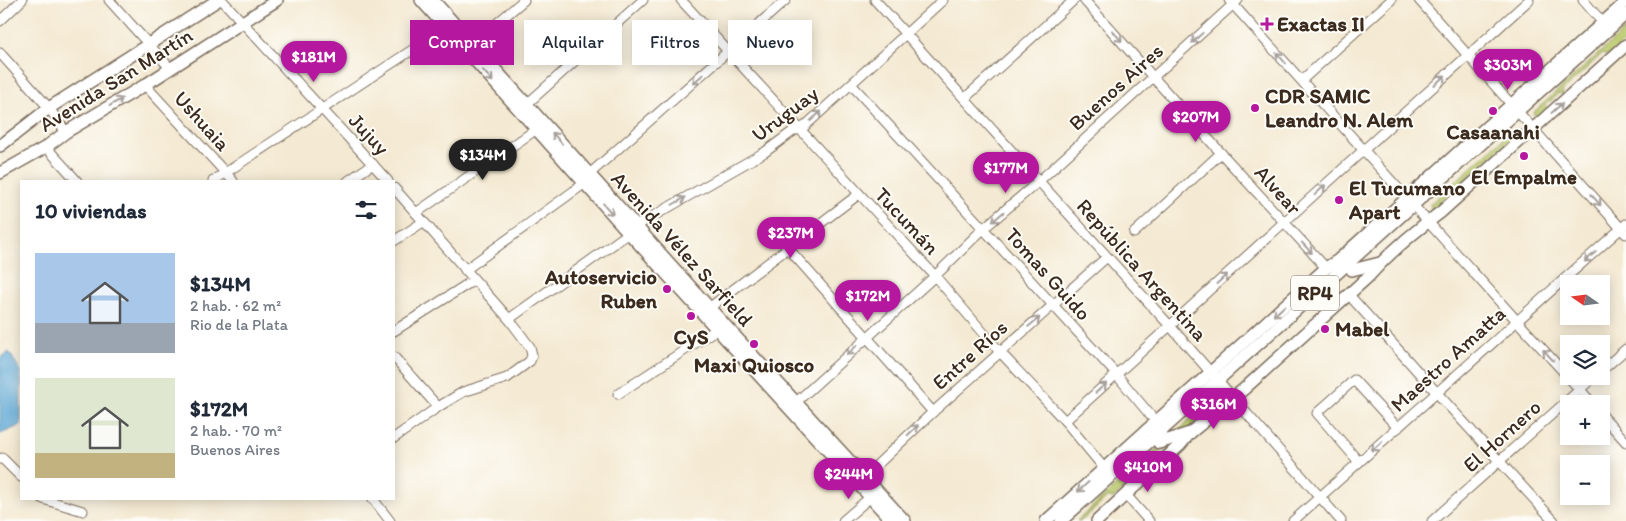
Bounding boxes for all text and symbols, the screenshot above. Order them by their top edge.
place label: Exactas II [1277,11,1365,36]
marker: Exactas II [1261,18,1273,30]
chip: Comprar [410,20,514,65]
chip: Alquilar [524,20,622,65]
chip: Filtros [632,20,718,65]
chip: Nuevo [728,20,812,65]
street label: Avenida San Martín [34,22,197,137]
one-way arrow [1111,30,1123,43]
one-way arrow [1190,32,1203,43]
street label: Buenos Aires [1063,38,1168,135]
pin: $181M [279,41,349,83]
text: $181M [292,47,336,66]
pin: $303M [1473,48,1543,91]
one-way arrow [1275,51,1287,64]
text: $303M [1484,55,1532,74]
one-way arrow [482,69,494,82]
one-way arrow [691,73,704,85]
one-way arrow [1434,74,1446,86]
street label: Uruguay [746,80,823,147]
place label: CDR SAMIC Leandro N. Alem [1265,83,1414,132]
street label: Ushuaia [169,86,236,156]
one-way arrow [108,97,122,107]
pin: $207M [1161,100,1231,143]
marker: CDR SAMIC Leandro N. Alem [1249,102,1261,114]
one-way arrow [1550,102,1563,114]
marker: Casaanahi [1487,105,1499,117]
text: $207M [1173,107,1219,126]
street label: Jujuy [344,108,395,160]
one-way arrow [810,110,823,122]
place label: Casaanahi [1446,119,1540,144]
one-way arrow [551,131,562,144]
pin: $134M [448,138,518,181]
text: $134M [460,145,506,164]
marker: El Empalme [1518,150,1530,162]
pin: $177M [971,152,1041,194]
text: $177M [984,158,1028,177]
street label: Alvear [1250,160,1307,220]
place label: El Empalme [1471,164,1577,190]
street label: Avenida Vélez Sarfield [606,166,758,331]
place label: El Tucumano Apart [1348,175,1466,225]
street label: Tucumán [870,182,945,260]
one-way arrow [1314,184,1327,196]
street label: República Argentina [1072,193,1213,346]
marker: El Tucumano Apart [1333,194,1345,206]
one-way arrow [1591,194,1602,207]
icon: filters [352,196,380,224]
one-way arrow [671,196,685,206]
text: 10 viviendas [35,198,147,223]
one-way arrow [603,203,614,216]
one-way arrow [992,211,1005,222]
pin: $237M [756,216,826,259]
street label: Tomas Guido [1000,222,1097,325]
text: $237M [768,223,814,242]
one-way arrow [1301,241,1313,254]
one-way arrow [1583,251,1596,262]
place label: Autoservicio Ruben [544,264,658,313]
text: $134M [190,271,251,296]
icon: home [75,273,135,333]
one-way arrow [1215,274,1228,285]
north arrow [1560,275,1610,325]
map controls [1560,275,1610,505]
road number: RP4 [1291,276,1339,310]
pin: $172M [833,280,903,322]
marker: Autoservicio Ruben [661,283,673,295]
text: $172M [846,286,890,305]
text: 2 hab. · 62 m² [190,296,281,315]
street label: Maestro Amatta [1385,301,1510,417]
one-way arrow [1272,305,1285,317]
marker: CyS [685,310,697,322]
street label: Entre Ríos [927,314,1012,395]
text: Rio de la Plata [190,315,288,334]
one-way arrow [1028,316,1041,328]
place label: Mabel [1335,316,1390,341]
marker: Mabel [1319,323,1331,335]
place label: CyS [674,324,709,350]
button: layers [1560,335,1610,385]
marker: Maxi Quiosco [748,338,760,350]
one-way arrow [846,344,859,356]
one-way arrow [1542,348,1554,361]
place label: Maxi Quiosco [694,352,815,377]
one-way arrow [1094,382,1107,394]
pin: $316M [1179,388,1249,430]
text: $316M [1191,394,1237,413]
street label: El Hornero [1457,394,1546,477]
button: + [1560,395,1610,445]
text: $172M [190,396,248,421]
icon: home [75,398,135,458]
text: 2 hab. · 70 m² [190,421,282,440]
one-way arrow [907,424,919,436]
text: Buenos Aires [190,440,280,459]
one-way arrow [1371,441,1384,452]
pin: $410M [1113,450,1183,493]
button: − [1560,455,1610,505]
text: $410M [1124,457,1172,476]
pin: $244M [814,458,884,500]
text: $244M [825,464,873,483]
one-way arrow [1076,482,1089,493]

